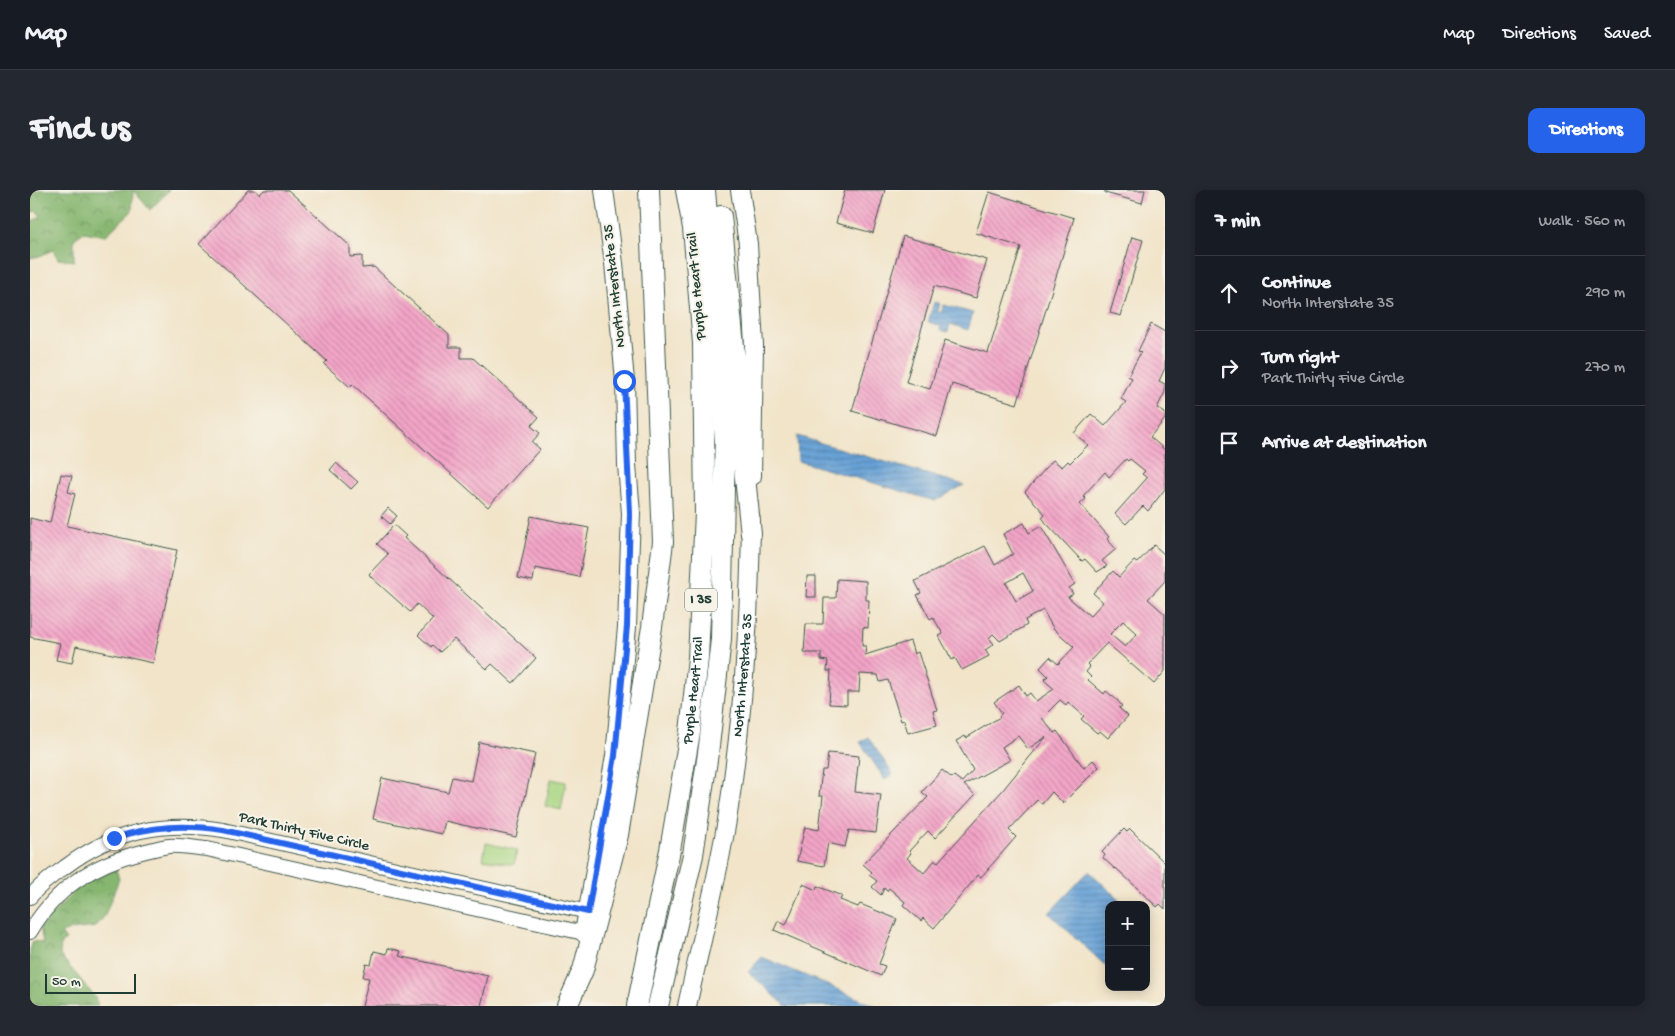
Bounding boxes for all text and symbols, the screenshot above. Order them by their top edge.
text: Map [25,20,67,49]
text: Map [1443,24,1475,45]
text: Directions [1503,24,1576,45]
text: Saved [1604,24,1650,45]
button: Directions [1528,108,1645,153]
text: Find us [30,110,130,151]
text: 7 min [1215,210,1260,235]
text: Walk · 560 m [1539,213,1625,232]
street label: North Interstate 35 [600,223,630,348]
street label: Purple Heart Trail [683,231,711,342]
text: Continue [1262,272,1331,295]
icon: ahead [1215,279,1243,307]
text: 290 m [1585,284,1625,303]
text: North Interstate 35 [1262,295,1394,314]
text: Turn right [1262,347,1338,370]
icon: right [1215,354,1243,382]
text: 270 m [1585,359,1625,378]
route start [613,370,636,393]
text: Park Thirty Five Circle [1262,370,1404,389]
icon: arrive [1215,429,1243,457]
text: Arrive at destination [1262,432,1426,455]
road number: I 35 [685,588,717,612]
street label: North Interstate 35 [729,613,757,738]
street label: Purple Heart Trail [679,636,708,747]
street label: Park Thirty Five Circle [236,808,371,856]
route end [103,827,126,850]
map controls [1105,901,1150,991]
button: + [1105,901,1150,946]
button: − [1105,946,1150,991]
scale bar [45,971,136,994]
text: 50 m [52,974,81,991]

